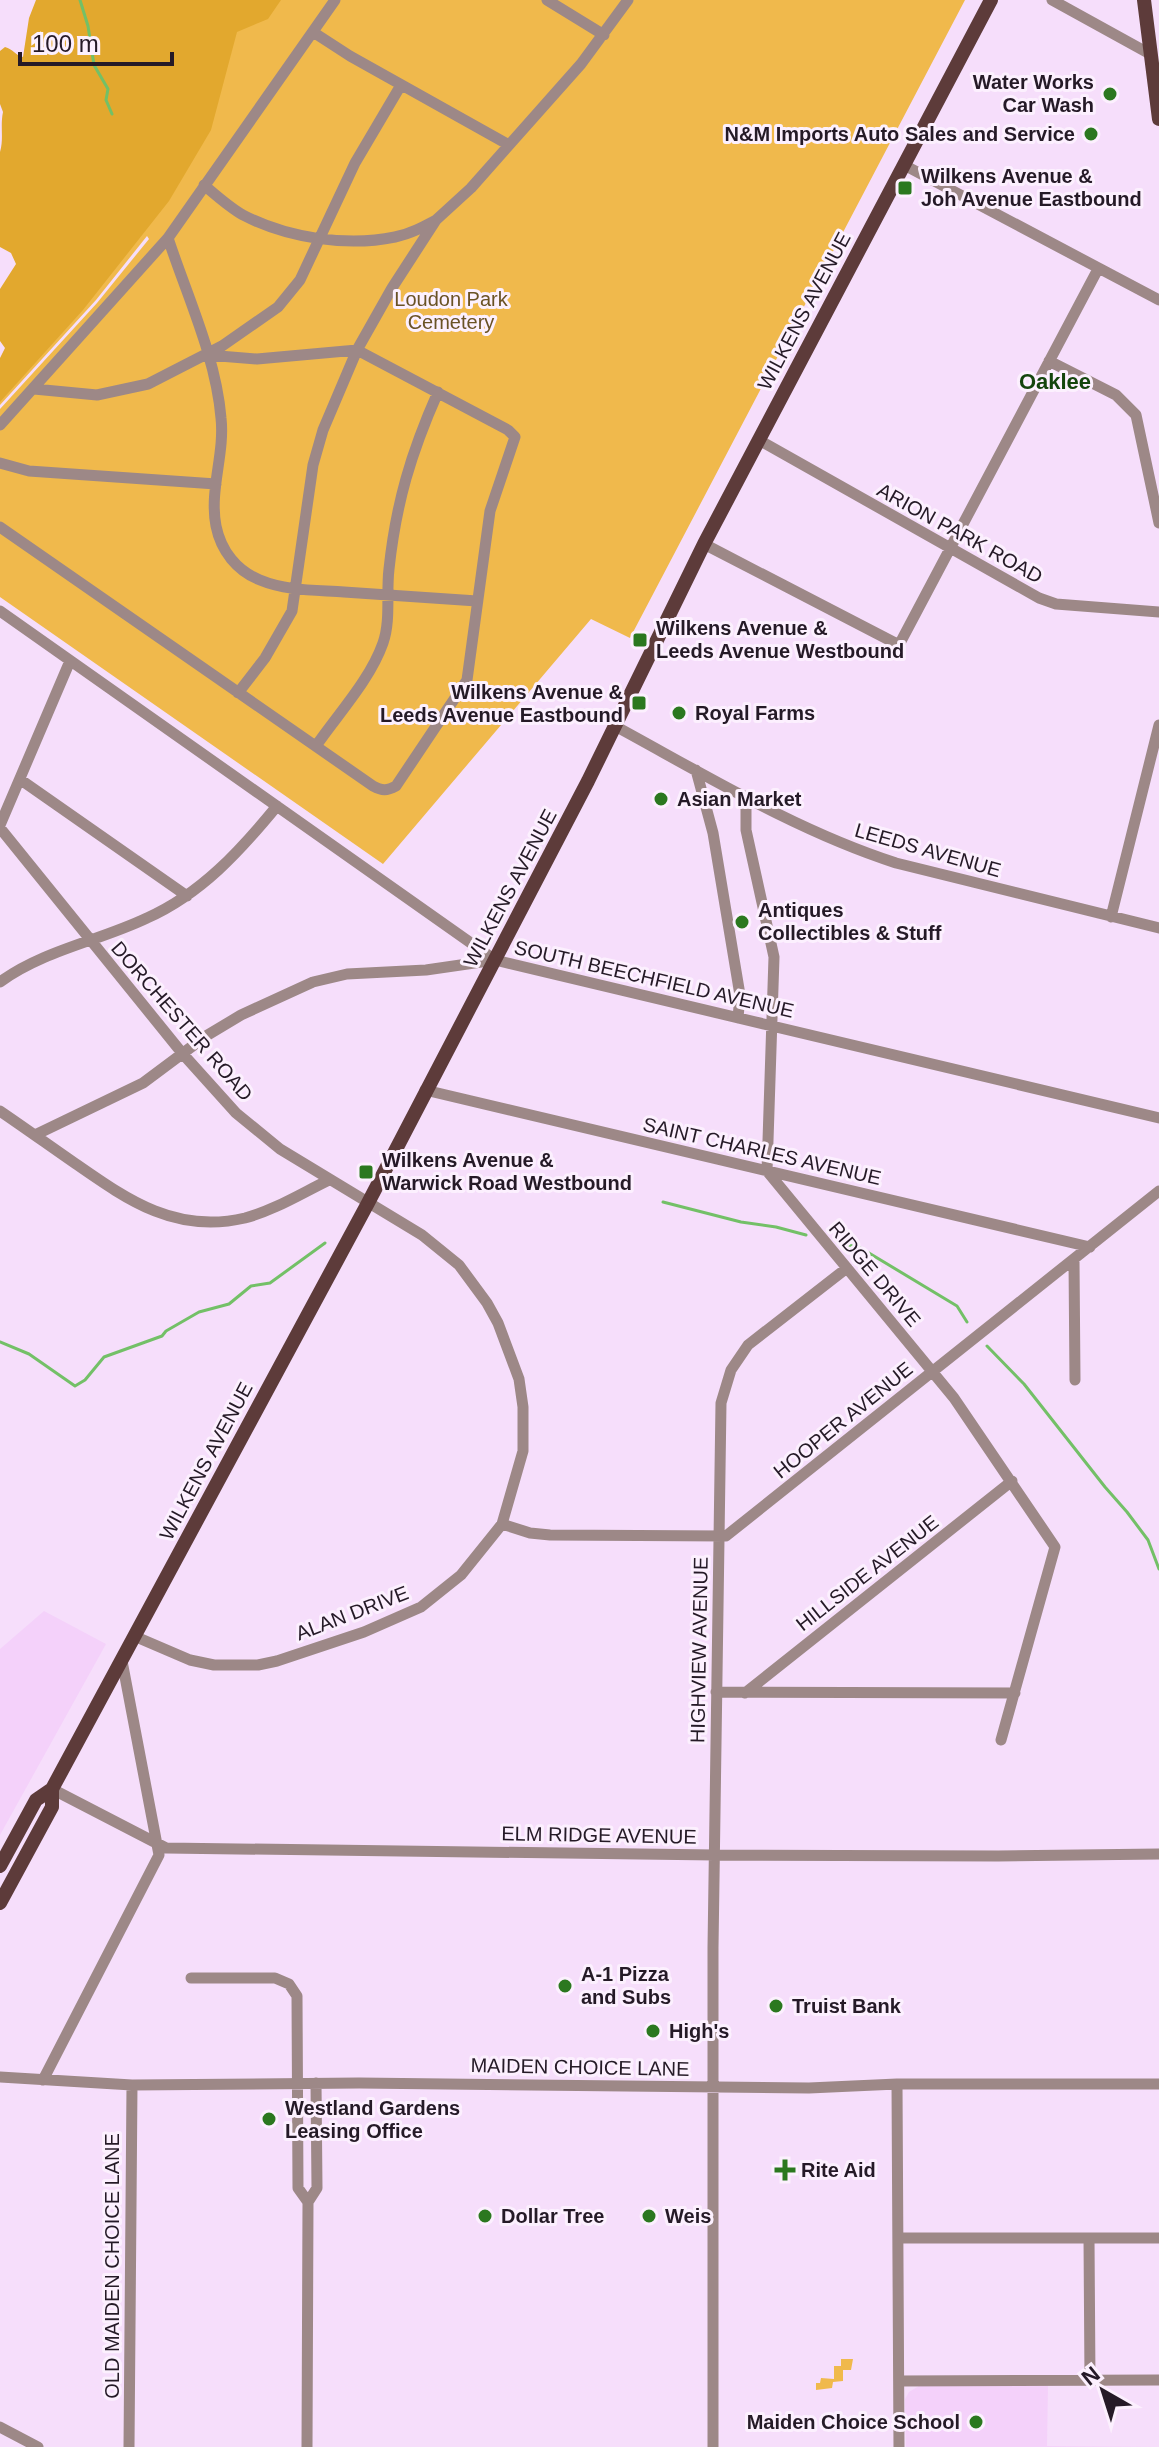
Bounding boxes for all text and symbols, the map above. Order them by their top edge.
scale bar [20,16,172,66]
text: 100 m [32,30,99,57]
place label: Water Works Car Wash [973,71,1094,116]
marker: Water Works Car Wash [1101,85,1119,103]
place label: N&M Imports Auto Sales and Service [725,123,1075,145]
marker: N&M Imports Auto Sales and Service [1082,125,1100,143]
place label: Wilkens Avenue & Joh Avenue Eastbound [921,165,1142,210]
marker: Wilkens Avenue & Joh Avenue Eastbound [896,179,914,197]
street label: WILKENS AVENUE [753,228,855,394]
park label: Loudon Park Cemetery [394,288,509,333]
district label: Oaklee [1019,369,1091,394]
street label: ARION PARK ROAD [874,478,1046,588]
place label: Wilkens Avenue & Leeds Avenue Westbound [656,617,904,662]
marker: Wilkens Avenue & Leeds Avenue Westbound [631,631,649,649]
place label: Wilkens Avenue & Leeds Avenue Eastbound [380,681,623,726]
marker: Wilkens Avenue & Leeds Avenue Eastbound [630,694,648,712]
place label: Royal Farms [695,702,815,724]
marker: Royal Farms [670,704,688,722]
place label: Asian Market [677,788,802,810]
marker: Asian Market [652,790,670,808]
street label: WILKENS AVENUE [459,805,561,971]
street label: LEEDS AVENUE [852,819,1004,881]
place label: Antiques Collectibles & Stuff [758,899,942,944]
marker: Antiques Collectibles & Stuff [733,913,751,931]
street label: SOUTH BEECHFIELD AVENUE [512,936,796,1022]
street label: DORCHESTER ROAD [107,937,257,1105]
street label: SAINT CHARLES AVENUE [641,1113,883,1189]
place label: Wilkens Avenue & Warwick Road Westbound [382,1149,632,1194]
marker: Wilkens Avenue & Warwick Road Westbound [357,1163,375,1181]
street label: RIDGE DRIVE [825,1217,925,1331]
street label: HOOPER AVENUE [769,1357,917,1483]
street label: WILKENS AVENUE [155,1378,257,1544]
street label: HILLSIDE AVENUE [792,1511,942,1635]
street label: HIGHVIEW AVENUE [686,1557,712,1743]
street label: ALAN DRIVE [293,1581,411,1645]
street label: ELM RIDGE AVENUE [501,1822,697,1848]
place label: A-1 Pizza and Subs [581,1963,671,2008]
marker: A-1 Pizza and Subs [556,1977,574,1995]
place label: Truist Bank [792,1995,902,2017]
marker: Truist Bank [767,1997,785,2015]
place label: High's [669,2020,729,2042]
marker: High's [644,2022,662,2040]
street label: MAIDEN CHOICE LANE [470,2054,690,2080]
place label: Westland Gardens Leasing Office [285,2097,460,2142]
marker: Westland Gardens Leasing Office [260,2110,278,2128]
street label: OLD MAIDEN CHOICE LANE [101,2133,123,2399]
place label: Rite Aid [801,2159,876,2181]
marker: Rite Aid [776,2161,794,2179]
place label: Dollar Tree [501,2205,604,2227]
place label: Weis [665,2205,711,2227]
marker: Dollar Tree [476,2207,494,2225]
marker: Weis [640,2207,658,2225]
north arrow [1063,2351,1143,2431]
text: N [1077,2361,1105,2391]
place label: Maiden Choice School [747,2411,960,2433]
marker: Maiden Choice School [967,2413,985,2431]

